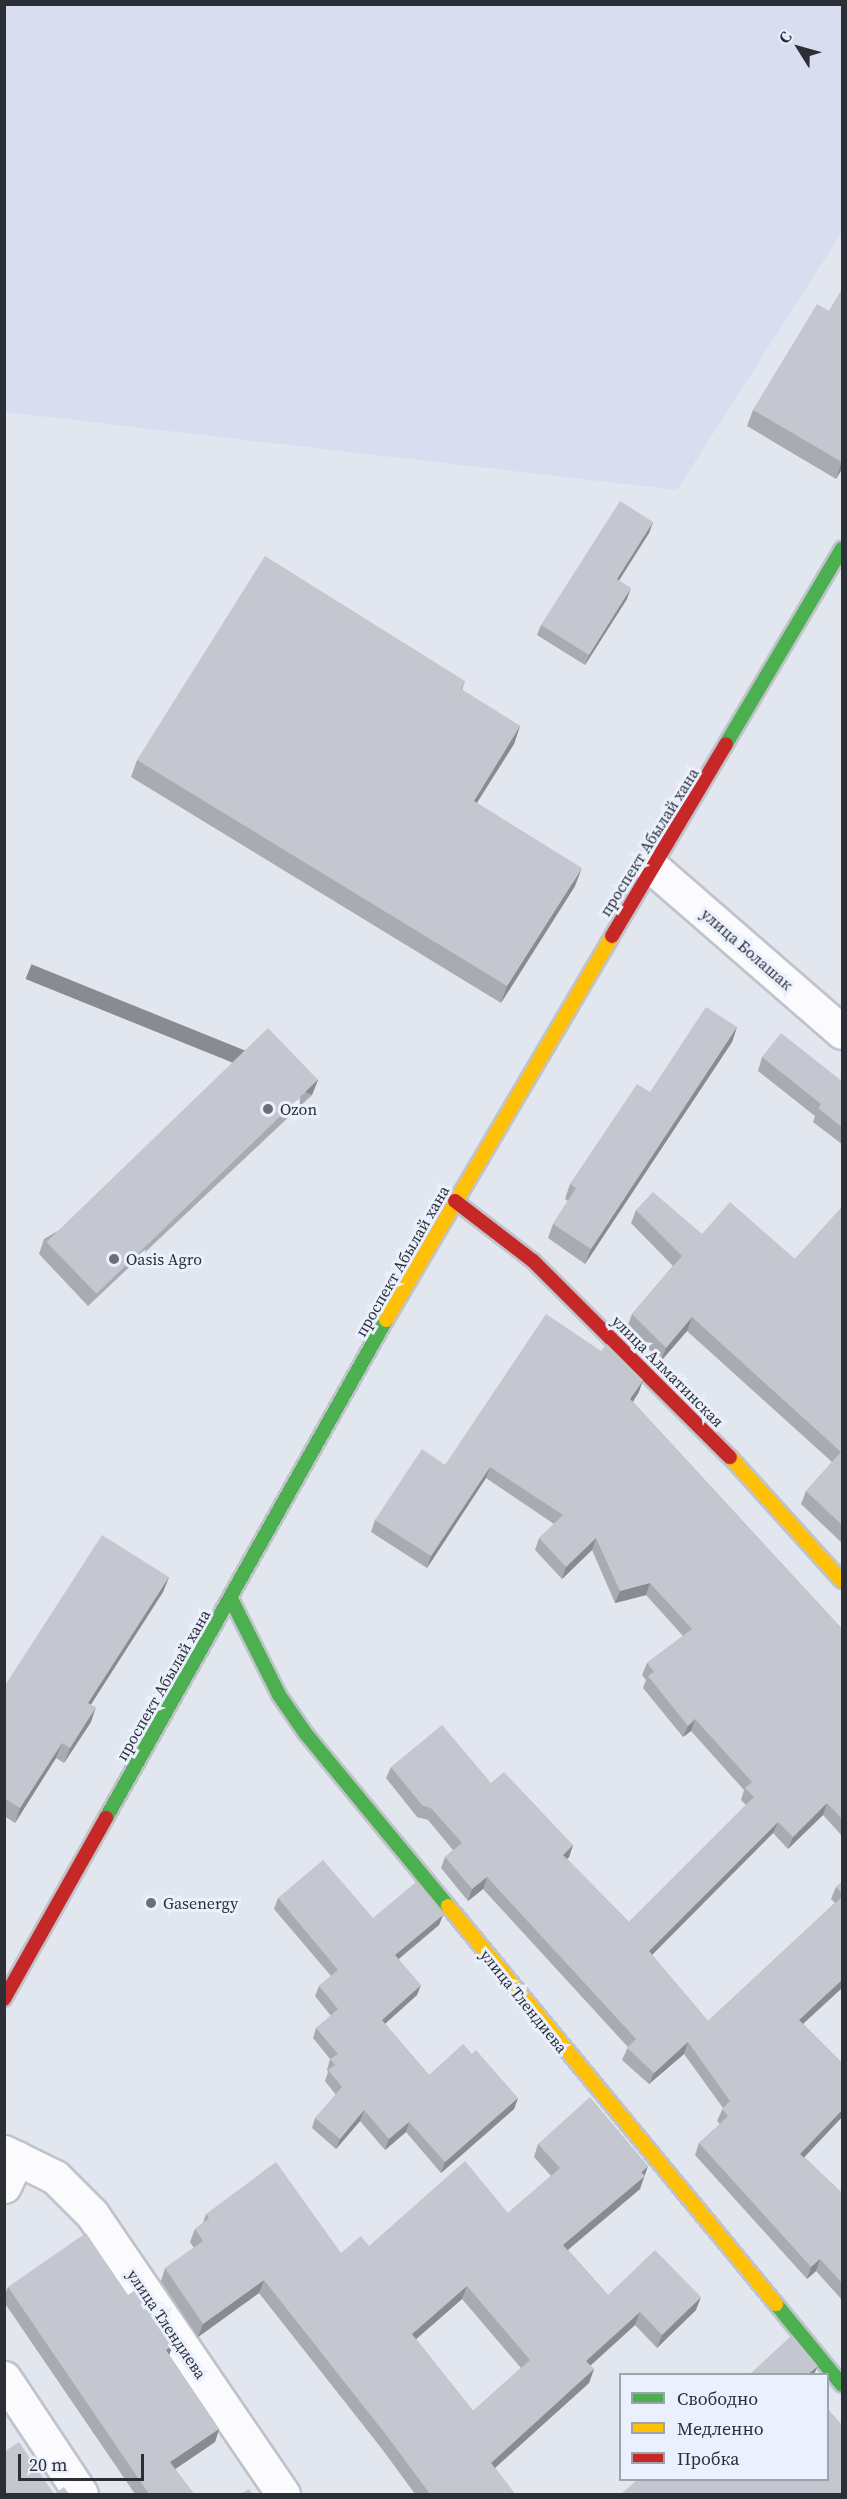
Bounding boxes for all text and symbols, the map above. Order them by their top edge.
north arrow [769,18,829,78]
text: С [773,27,796,48]
street label: проспект Абылай хана [595,764,703,920]
street label: улица Болашак [697,904,797,994]
place label: Ozon [280,1099,317,1119]
marker: Ozon [261,1102,275,1116]
street label: проспект Абылай хана [351,1182,453,1340]
place label: Oasis Agro [126,1249,202,1269]
marker: Oasis Agro [107,1252,121,1266]
street label: улица Алматинская [608,1311,728,1431]
street label: проспект Абылай хана [112,1606,214,1764]
place label: Gasenergy [163,1893,238,1913]
marker: Gasenergy [144,1896,158,1910]
street label: улица Тлендиева [476,1945,572,2057]
street label: улица Тлендиева [123,2266,211,2382]
legend [619,2373,829,2481]
text: Свободно [677,2386,758,2411]
text: Медленно [677,2416,764,2441]
scale bar [21,2442,147,2480]
text: Пробка [677,2446,739,2471]
text: 20 m [29,2452,67,2477]

